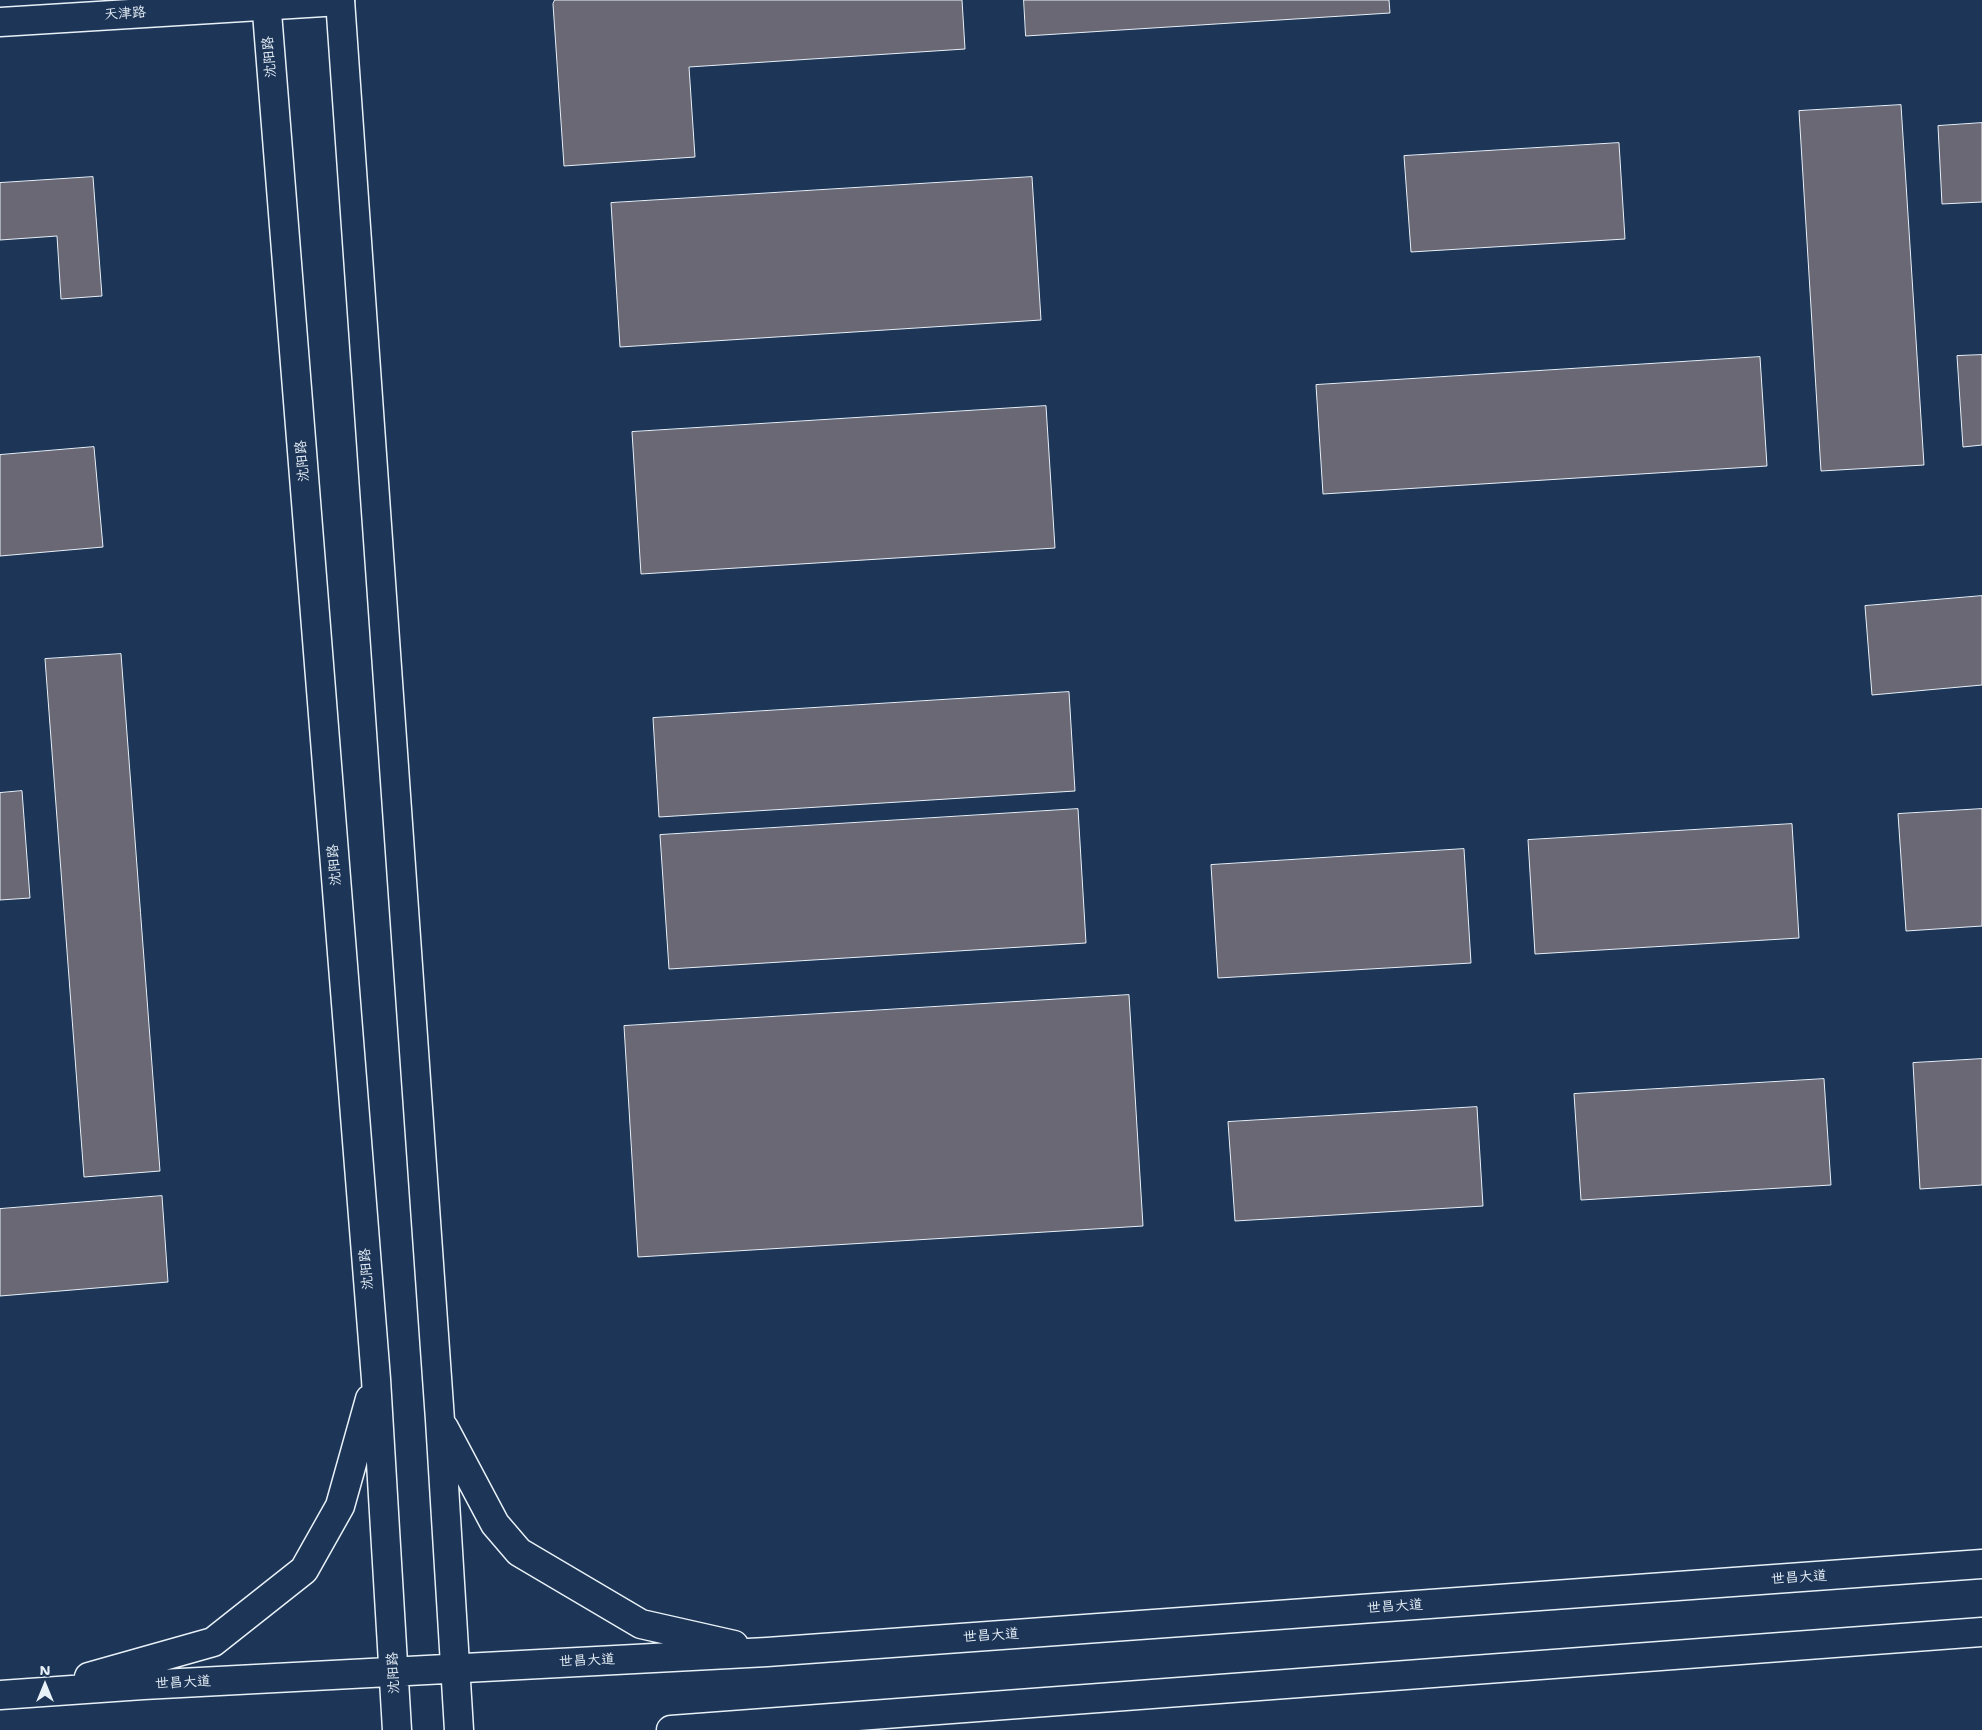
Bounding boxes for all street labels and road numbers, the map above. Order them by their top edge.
street label: 天津路 [103,4,147,24]
street label: 沈阳路 [260,35,280,79]
street label: 沈阳路 [293,439,313,483]
street label: 沈阳路 [325,843,345,887]
street label: 沈阳路 [357,1247,377,1291]
street label: 世昌大道 [1770,1568,1828,1588]
street label: 世昌大道 [1366,1597,1424,1617]
street label: 世昌大道 [962,1626,1020,1646]
street label: 世昌大道 [559,1651,615,1671]
street label: 沈阳路 [385,1652,403,1694]
street label: 世昌大道 [155,1673,211,1693]

